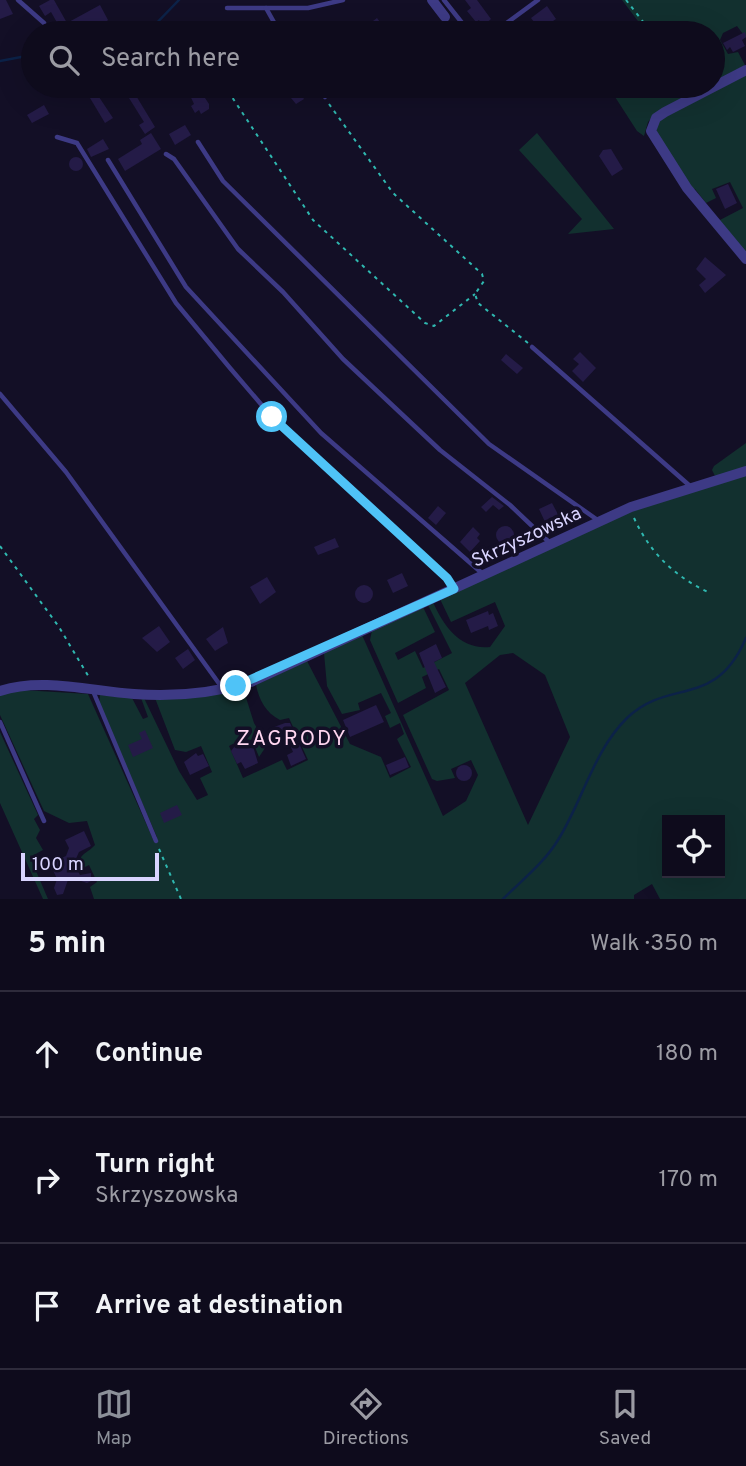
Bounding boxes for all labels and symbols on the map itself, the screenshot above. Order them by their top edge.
route start [256,401,287,432]
street label: Skrzyszowska [468,502,586,574]
route end [220,670,251,701]
district label: ZAGRODY [236,726,348,753]
scale bar [21,850,159,882]

